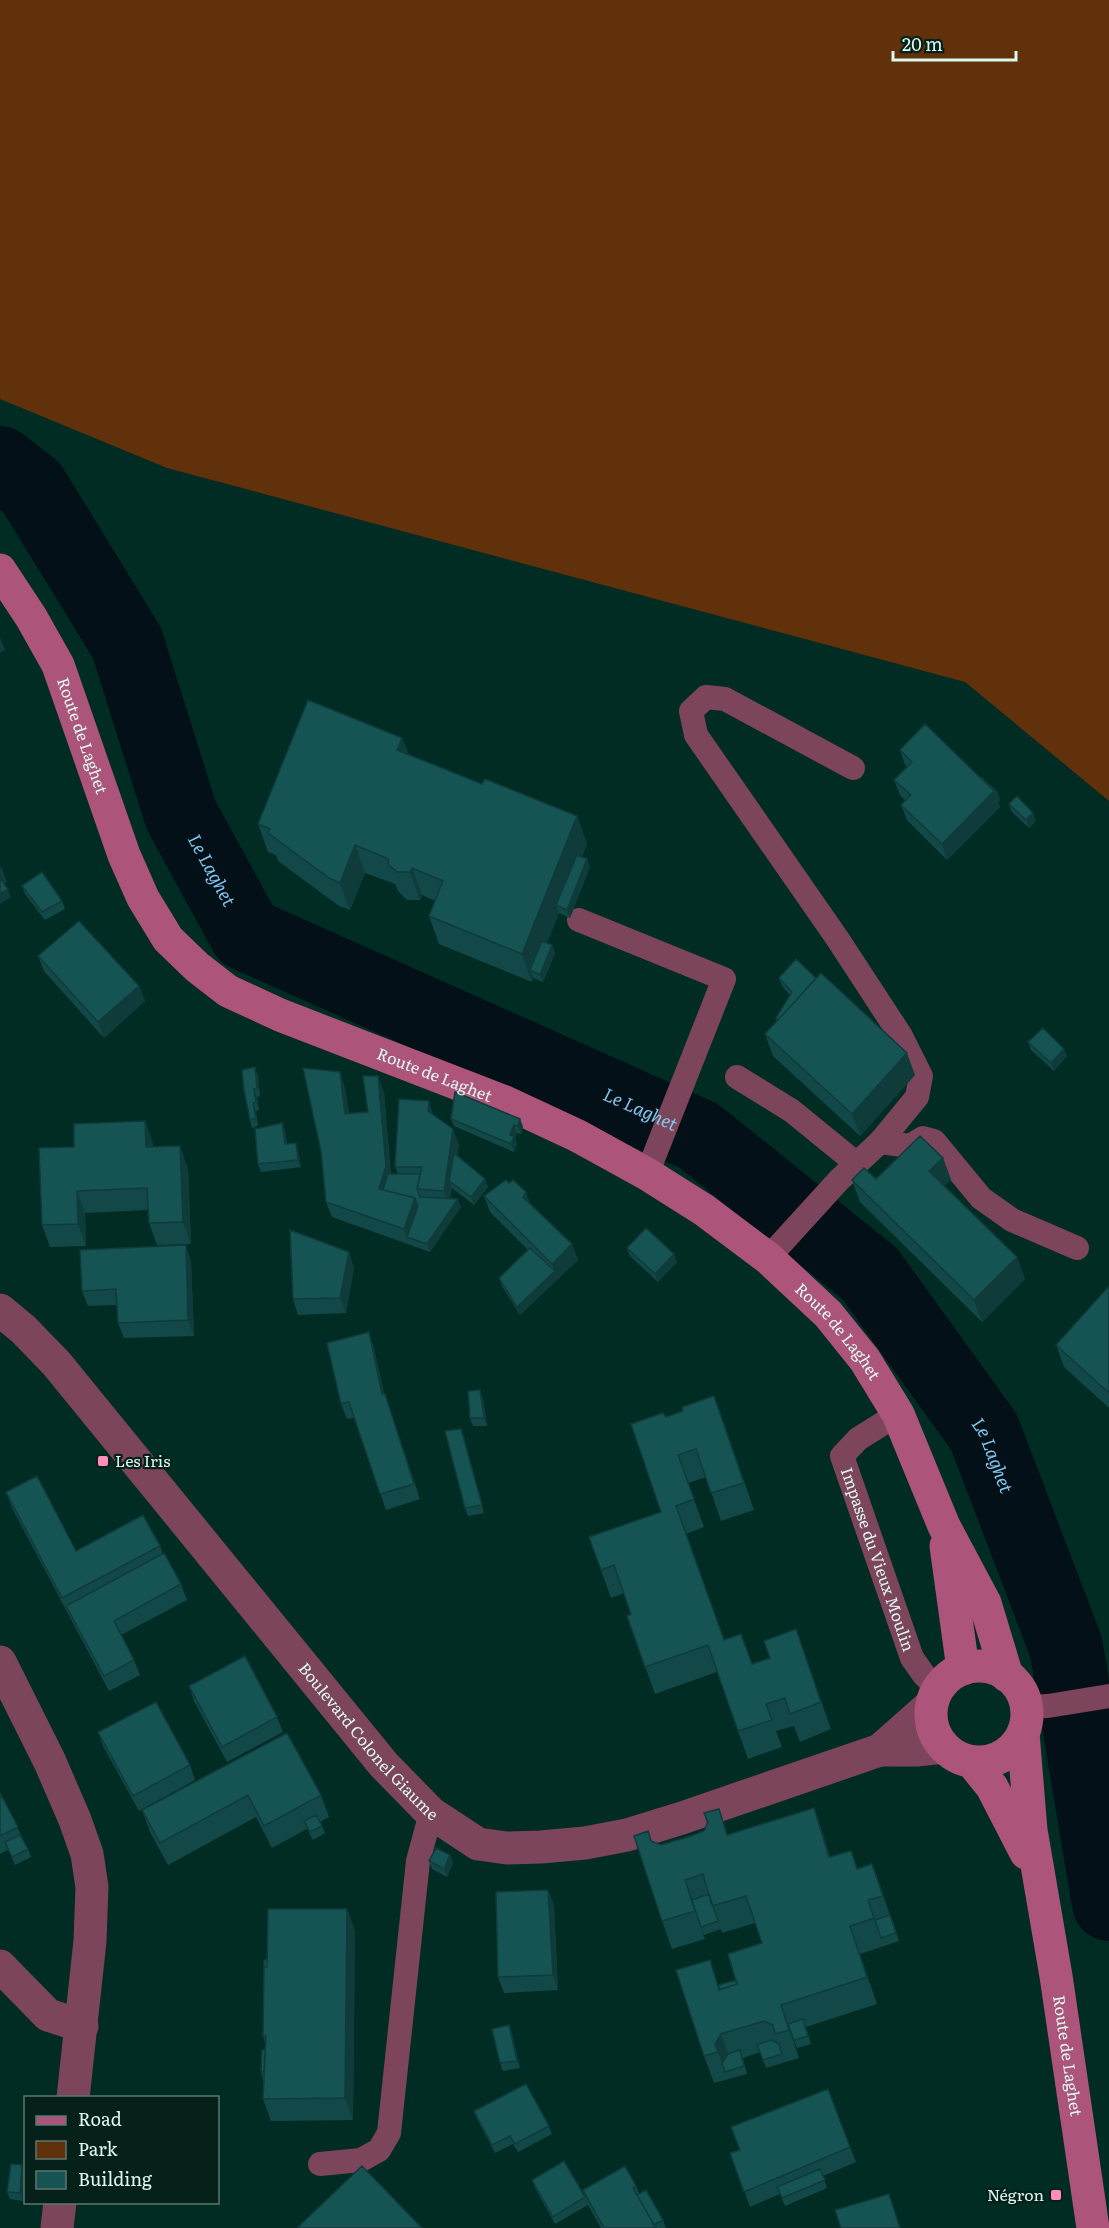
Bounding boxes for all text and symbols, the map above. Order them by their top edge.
scale bar [893,24,1016,62]
text: 20 m [902,30,943,57]
street label: Route de Laghet [52,674,115,797]
water label: Le Laghet [182,829,243,911]
street label: Route de Laghet [374,1041,497,1107]
water label: Le Laghet [599,1080,682,1137]
street label: Route de Laghet [790,1276,888,1385]
water label: Le Laghet [966,1412,1021,1497]
place label: Les Iris [115,1448,170,1472]
marker: Les Iris [96,1454,110,1468]
street label: Impasse du Vieux Moulin [836,1464,922,1655]
street label: Boulevard Colonel Giaume [294,1656,443,1826]
street label: Route de Laghet [1048,1994,1089,2118]
legend [24,2096,219,2204]
text: Road [78,2105,122,2132]
text: Park [78,2135,119,2162]
text: Building [78,2165,153,2192]
place label: Négron [987,2182,1044,2206]
marker: Négron [1049,2188,1063,2202]

